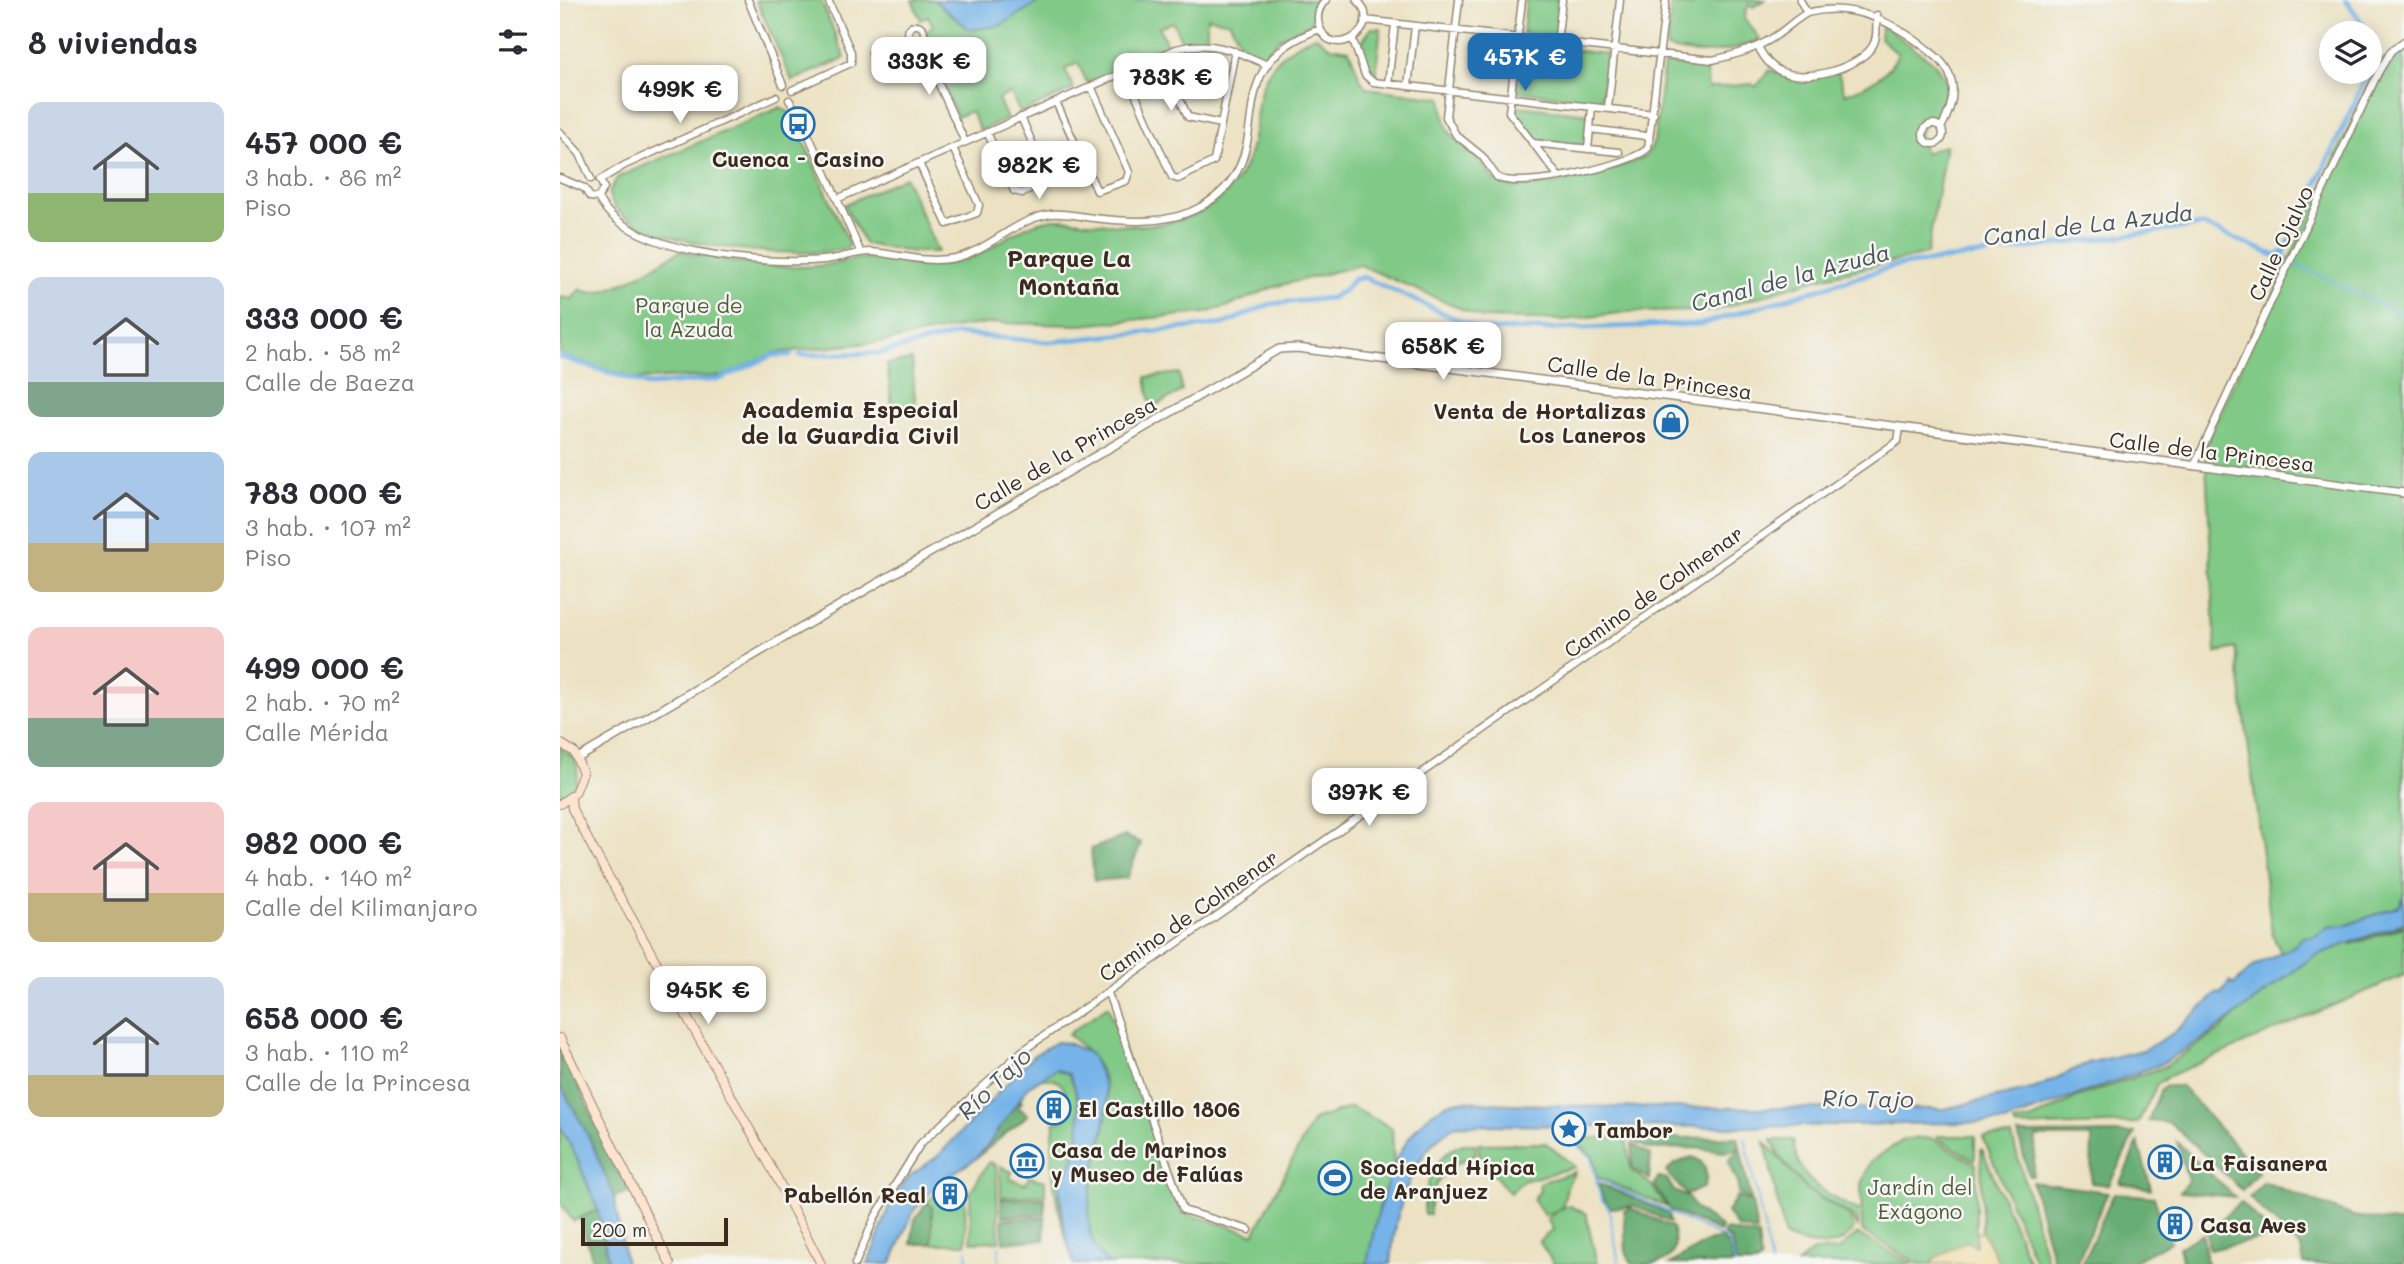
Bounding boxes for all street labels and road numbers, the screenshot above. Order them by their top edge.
street label: Calle Ojalvo [2242,181,2318,305]
street label: Calle de la Princesa [1546,349,1754,405]
street label: Calle de la Princesa [969,390,1161,516]
street label: Calle de la Princesa [2108,425,2316,477]
street label: Camino de Colmenar [1558,519,1748,663]
street label: Camino de Colmenar [1093,843,1283,987]

